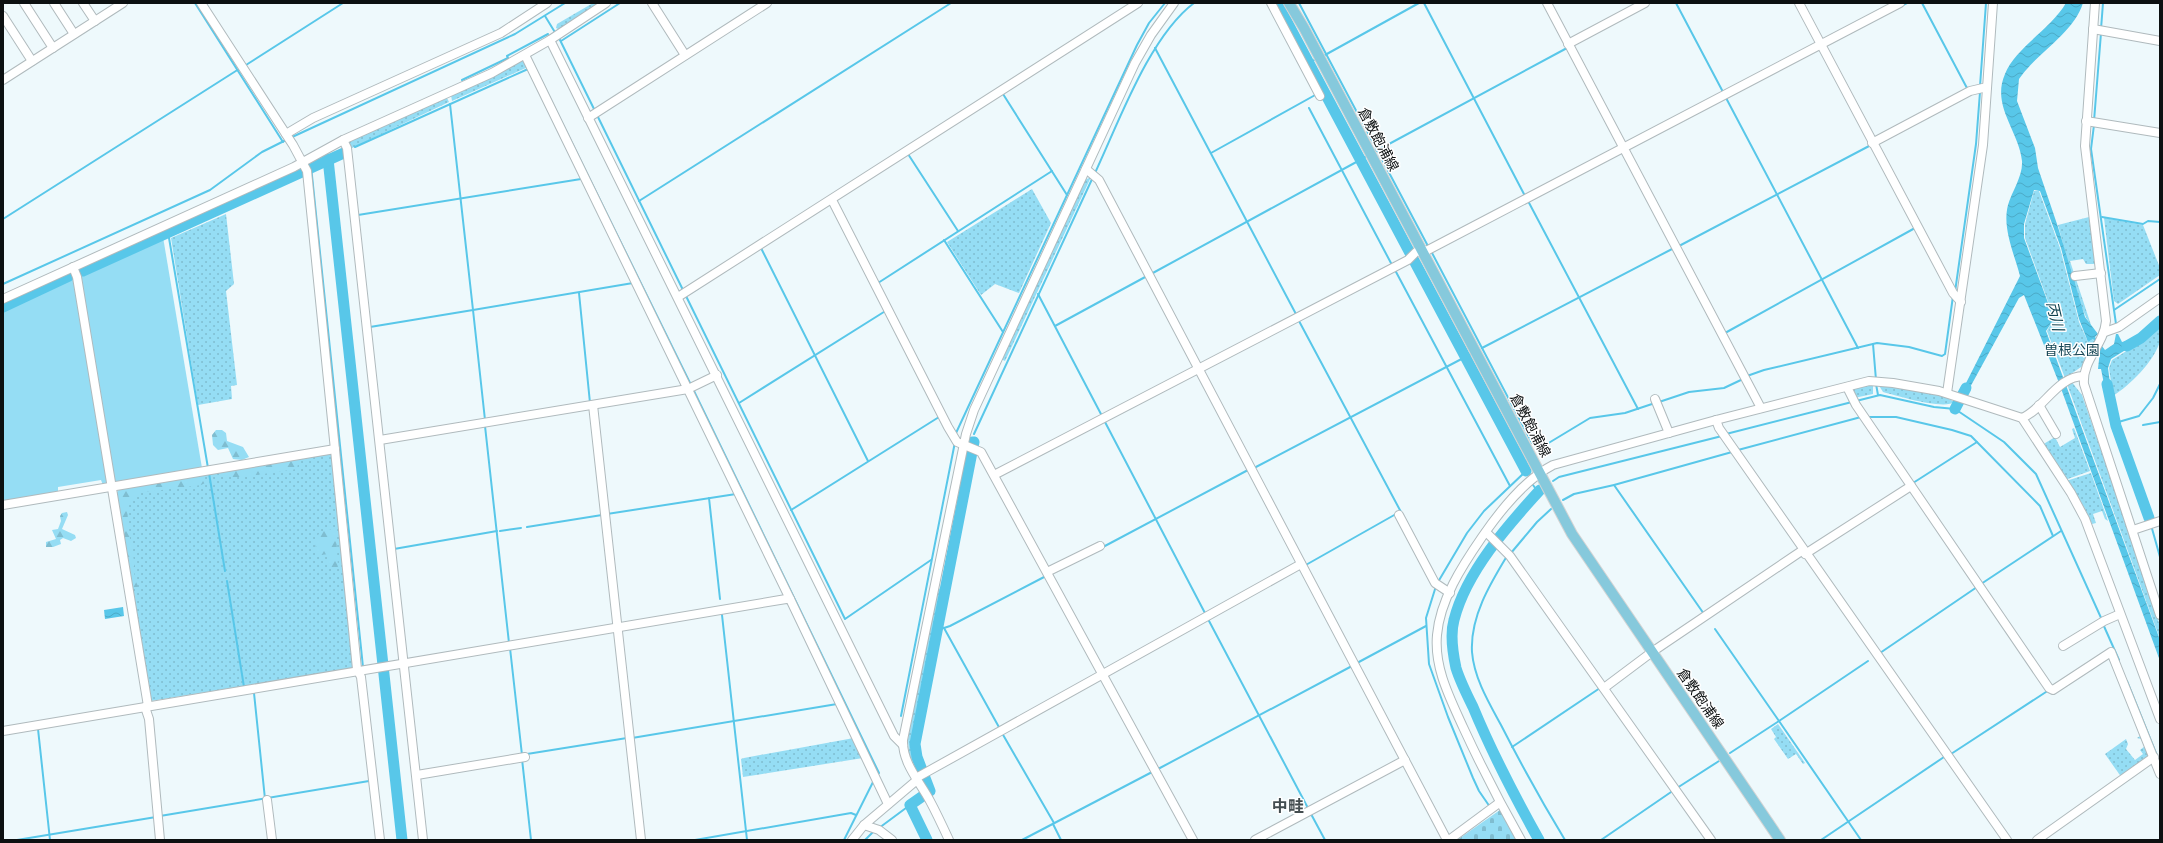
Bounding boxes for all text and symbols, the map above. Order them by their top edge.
street label: 倉敷飽浦線 [1355,104,1403,174]
water label: 丙川 [2044,299,2069,335]
park label: 曽根公園 [2044,341,2100,358]
street label: 倉敷飽浦線 [1507,390,1555,460]
street label: 倉敷飽浦線 [1674,664,1728,732]
district label: 中畦 [1272,796,1304,815]

